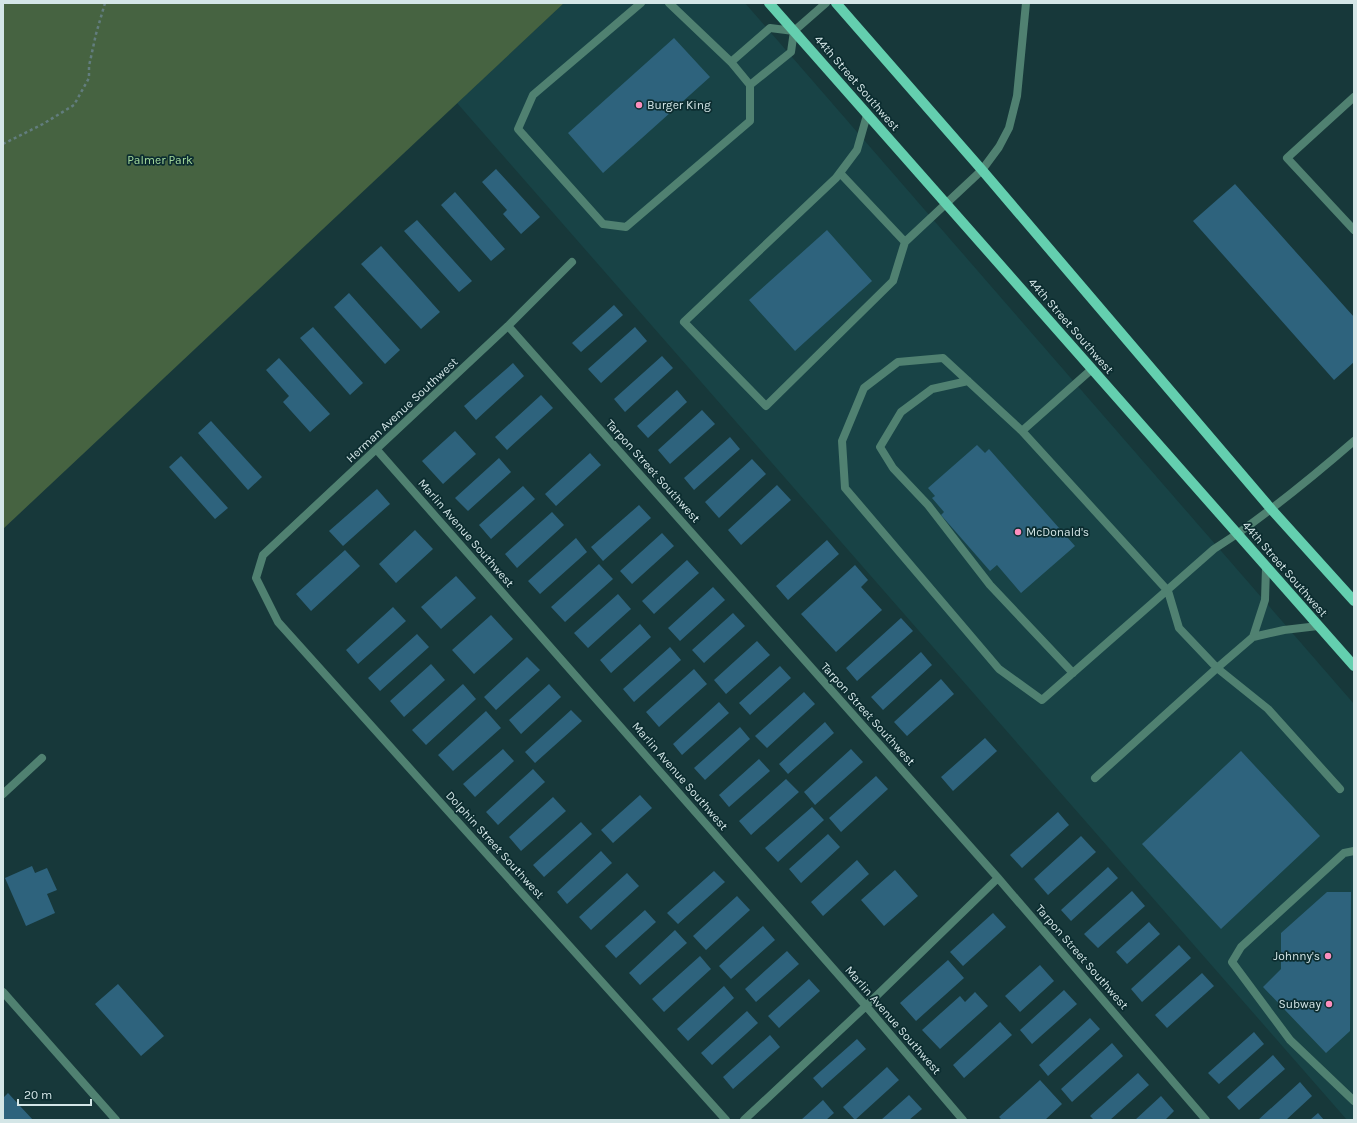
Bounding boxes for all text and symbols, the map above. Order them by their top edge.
street label: 44th Street Southwest [812,32,903,134]
place label: Burger King [647,98,711,112]
marker: Burger King [634,100,644,110]
park label: Palmer Park [127,153,193,167]
street label: 44th Street Southwest [1026,275,1117,377]
street label: Herman Avenue Southwest [343,354,461,465]
street label: Tarpon Street Southwest [603,417,703,526]
street label: Marlin Avenue Southwest [415,476,517,590]
street label: 44th Street Southwest [1240,518,1331,620]
place label: McDonald's [1026,525,1089,539]
marker: McDonald's [1013,527,1023,537]
street label: Tarpon Street Southwest [818,660,918,769]
street label: Marlin Avenue Southwest [629,719,731,833]
street label: Dolphin Street Southwest [443,788,547,902]
street label: Tarpon Street Southwest [1033,902,1132,1012]
place label: Johnny's [1273,949,1320,963]
marker: Johnny's [1323,951,1333,961]
street label: Marlin Avenue Southwest [842,963,944,1077]
place label: Subway [1278,997,1321,1011]
marker: Subway [1324,999,1334,1009]
scale bar [18,1081,91,1107]
text: 20 m [24,1088,52,1102]

